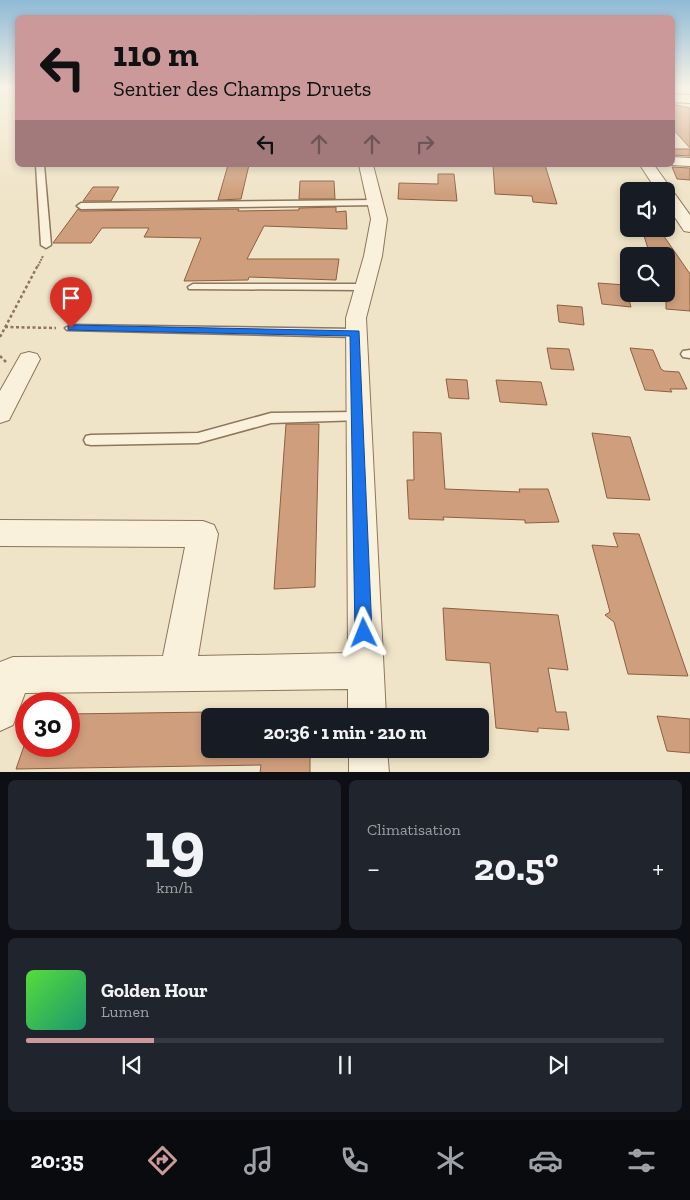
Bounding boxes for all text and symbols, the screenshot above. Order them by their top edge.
text: 110 m [113,33,199,75]
icon: left [30,35,95,100]
text: Sentier des Champs Druets [113,75,371,102]
icon: left [252,130,280,158]
icon: ahead [305,130,333,158]
icon: ahead [358,130,386,158]
icon: right [411,130,439,158]
map controls [620,182,675,302]
button: sound [620,182,675,237]
button: search [620,247,675,302]
pin [50,277,92,328]
icon: arrive [57,284,85,312]
position arrow [337,606,389,658]
speed limit sign: 30 [15,692,80,757]
text: 20:36 · 1 min · 210 m [264,721,426,744]
text: 19 [144,806,205,884]
text: Climatisation [367,820,461,839]
text: 20.5° [474,844,558,890]
text: − [367,852,380,885]
text: + [652,852,664,885]
text: km/h [156,878,193,897]
text: Golden Hour [101,979,208,1002]
text: Lumen [101,1002,149,1021]
icon: previous [118,1051,146,1079]
icon: pause [331,1051,359,1079]
icon: next [544,1051,572,1079]
icon: directions [145,1143,180,1178]
icon: music [241,1143,276,1178]
icon: phone [337,1143,372,1178]
icon: climate [433,1143,468,1178]
icon: car [528,1143,563,1178]
icon: filters [624,1143,659,1178]
text: 20:35 [30,1147,84,1174]

